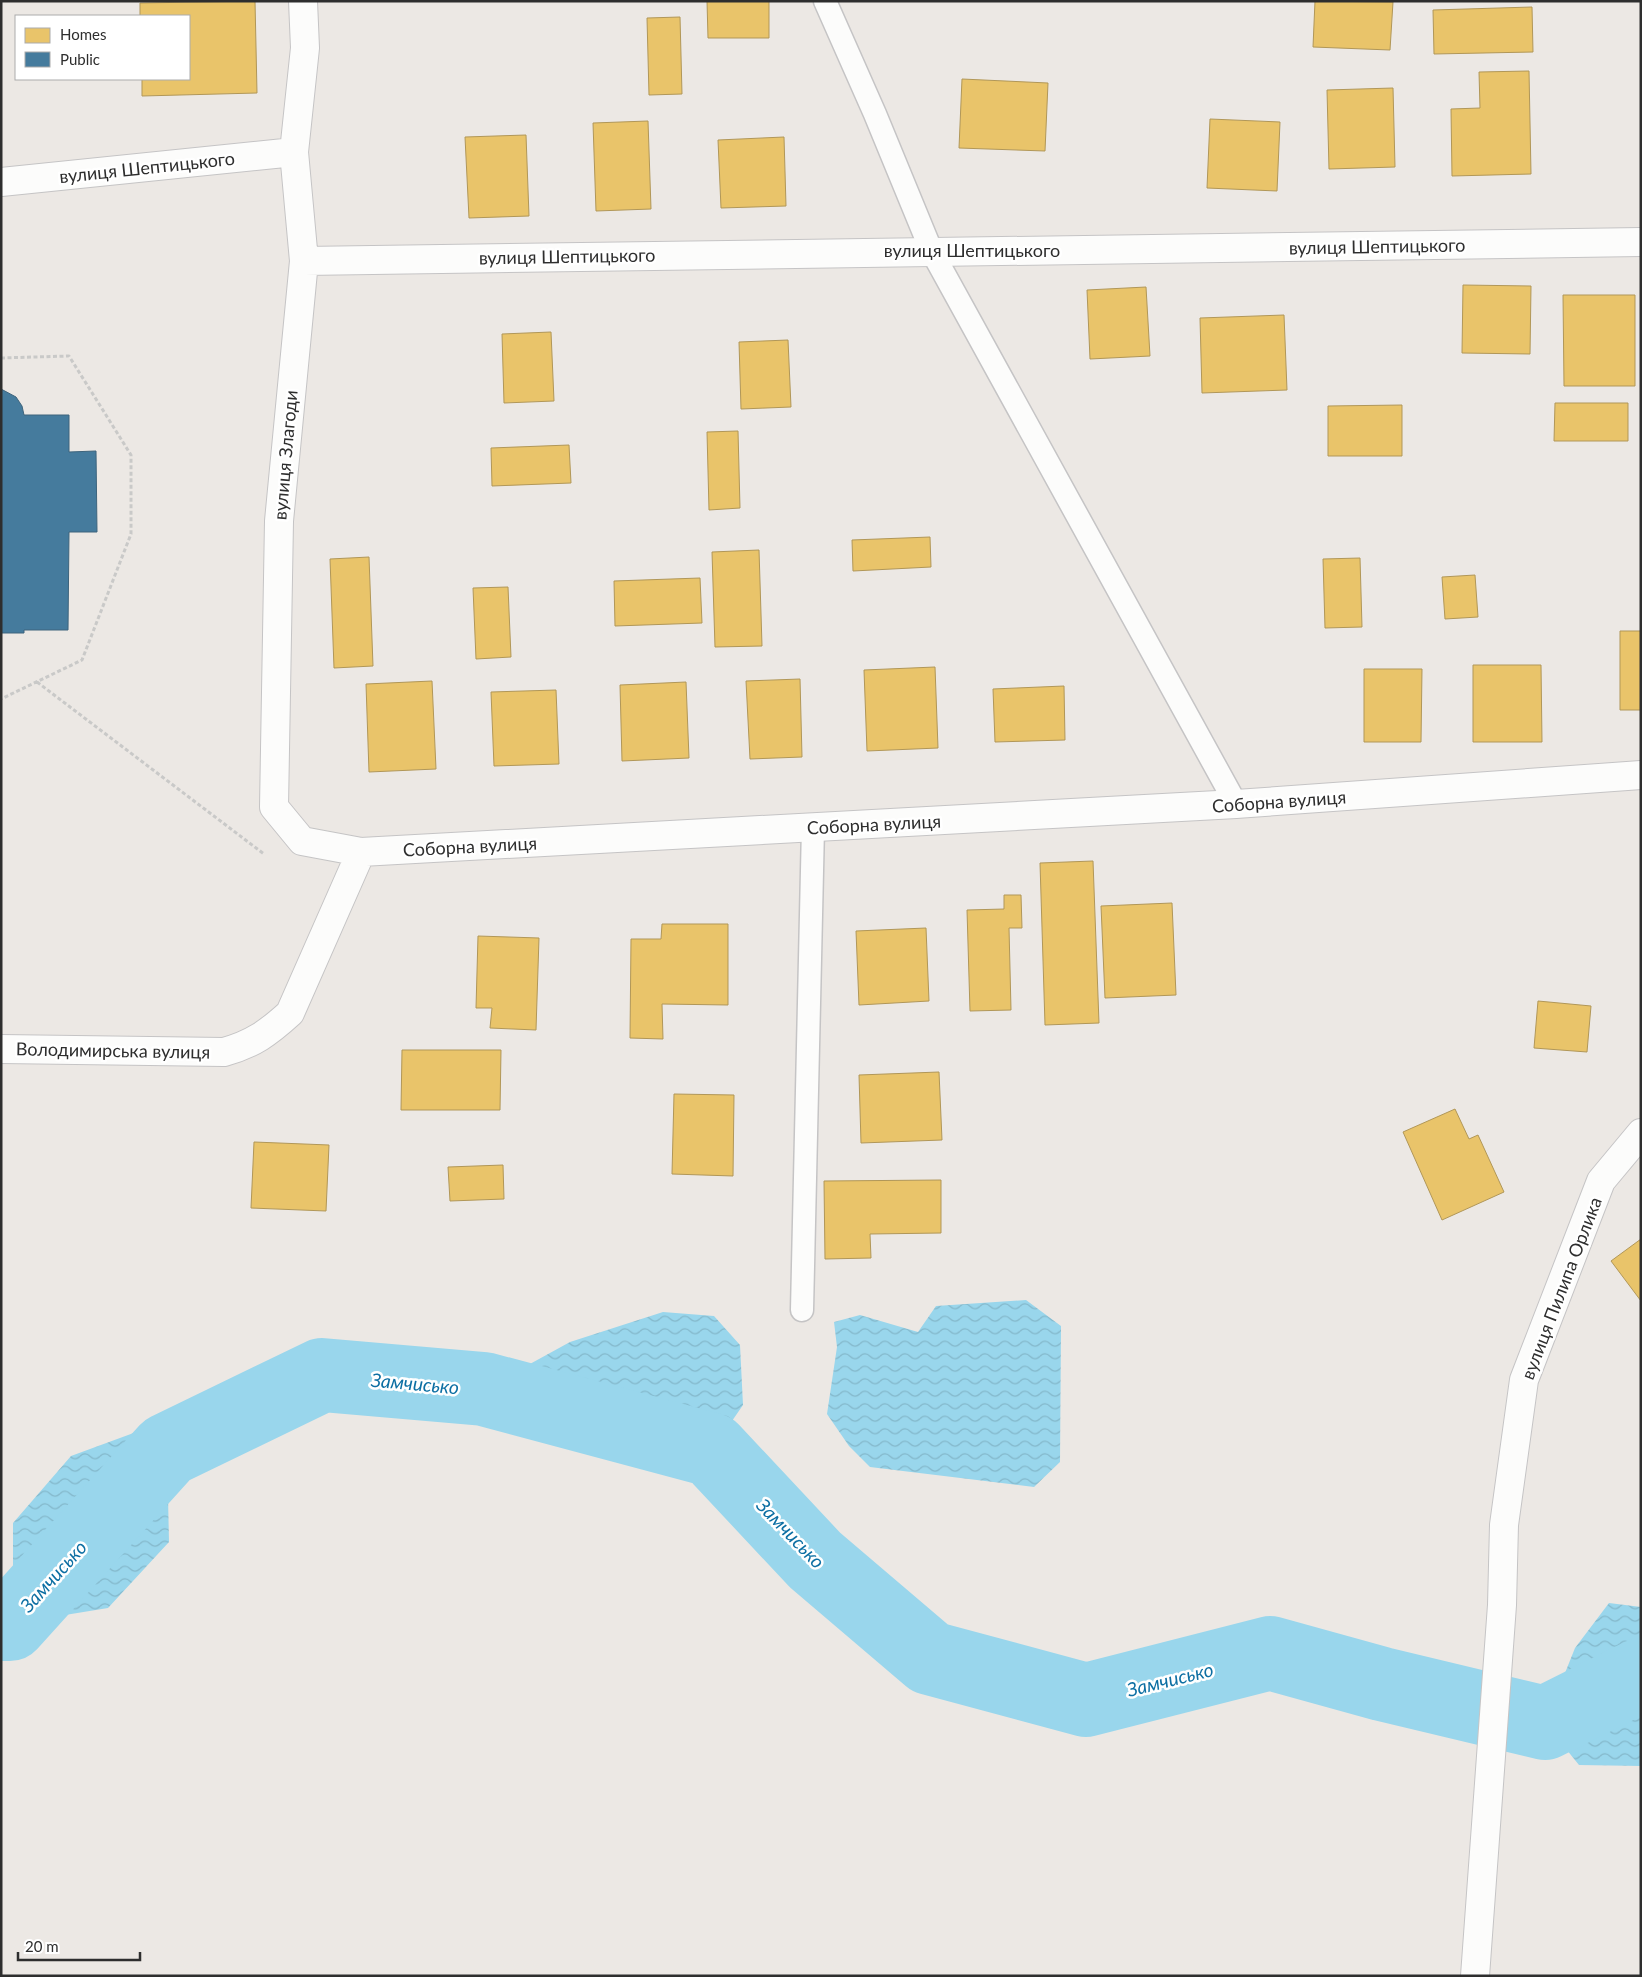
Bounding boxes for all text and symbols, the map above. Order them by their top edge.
legend [15,15,190,80]
text: Homes [60,25,106,43]
text: Public [60,50,100,68]
street label: вулиця Шептицького [58,147,236,187]
street label: вулиця Шептицького [1289,233,1465,259]
street label: вулиця Шептицького [884,239,1060,261]
street label: вулиця Шептицького [479,243,655,269]
street label: вулиця Злагоди [268,389,302,521]
street label: Соборна вулиця [1211,785,1347,817]
street label: Соборна вулиця [806,809,942,839]
street label: Соборна вулиця [402,831,538,861]
street label: Володимирська вулиця [16,1037,210,1063]
street label: вулиця Пилипа Орлика [1516,1194,1606,1382]
water label: Замчисько [369,1368,460,1398]
water label: Замчисько [751,1493,830,1573]
water label: Замчисько [14,1535,91,1617]
water label: Замчисько [1124,1657,1216,1701]
scale bar [18,1930,140,1962]
text: 20 m [25,1937,59,1955]

